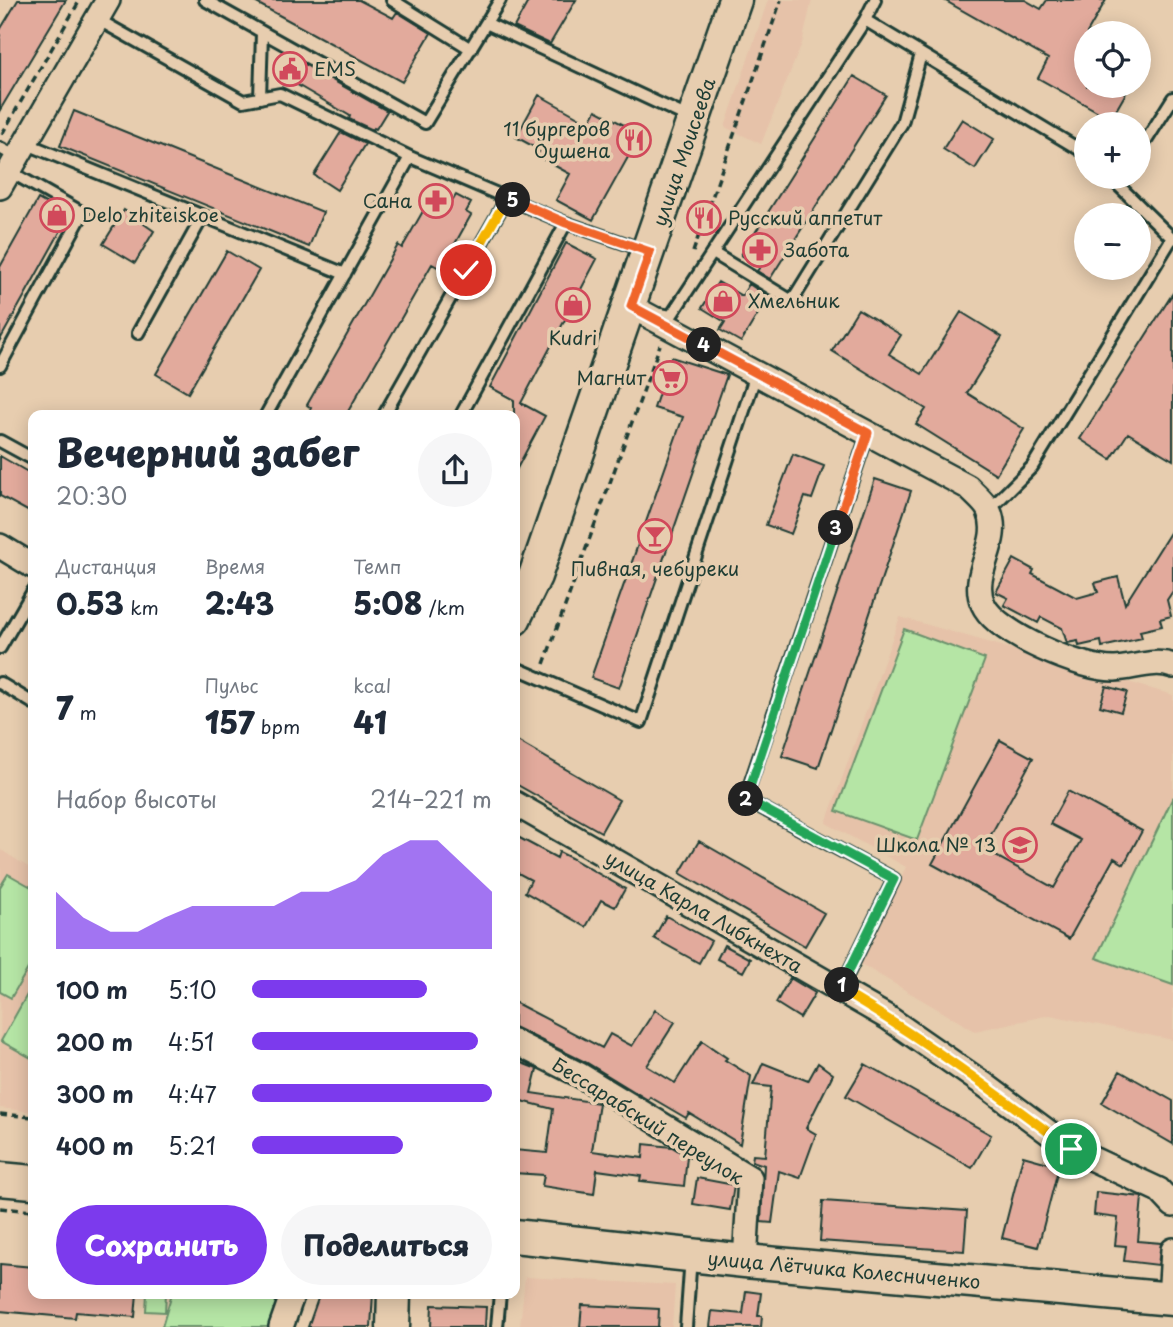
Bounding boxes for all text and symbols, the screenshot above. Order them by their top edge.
map controls [1074,21,1151,280]
button: locate [1074,21,1151,98]
public building icon: EMS [271,50,309,88]
place label: EMS [314,54,356,82]
street label: улица Моисеева [645,74,722,230]
button: + [1074,112,1151,189]
place label: 11 бургеров Оушена [503,114,610,164]
restaurant icon: 11 бургеров Оушена [615,121,653,159]
pharmacy icon: Сана [417,182,455,220]
pin: 5 [496,182,530,218]
text: 5 [506,185,519,213]
place label: Сана [363,186,412,214]
shop icon: Delo zhiteiskoe [38,196,76,234]
restaurant icon: Русский аппетит [685,199,723,237]
place label: Delo zhiteiskoe [82,200,219,228]
place label: Русский аппетит [728,203,883,231]
button: − [1074,203,1151,280]
pharmacy icon: Забота [741,231,779,269]
place label: Забота [783,235,850,263]
pin [436,240,496,300]
icon: check [447,251,485,289]
shop icon: Хмельник [704,282,742,320]
shop icon: Kudri [554,286,592,324]
place label: Хмельник [748,286,840,314]
place label: Kudri [549,323,597,351]
pin: 4 [686,328,722,362]
text: 4 [697,330,710,358]
supermarket icon: Магнит [651,359,689,397]
place label: Магнит [576,363,647,391]
text: Вечерний забег [56,423,359,480]
button: share [418,433,492,507]
text: 20:30 [56,478,127,513]
pin: 3 [818,510,854,546]
text: 3 [829,513,842,541]
bar icon: Пивная, чебуреки [636,517,674,555]
text: Дистанция [56,552,157,580]
text: Время [205,552,265,580]
text: Темп [353,552,401,580]
place label: Пивная, чебуреки [571,554,739,582]
text: 0.53 [56,580,124,625]
text: 2:43 [205,580,274,625]
text: 5:08 [353,580,422,625]
text: km [124,593,159,621]
text: /km [422,593,465,621]
text: Пульс [205,671,258,699]
text: kcal [353,671,391,699]
text: 7 [56,685,73,730]
text: m [73,698,97,726]
text: 157 [205,699,255,744]
text: 41 [353,699,387,744]
text: bpm [255,712,300,740]
text: Набор высоты [56,781,217,816]
text: 214–221 m [370,781,492,816]
pin: 2 [728,782,764,816]
text: 2 [739,784,752,812]
school or university icon: Школа № 13 [1001,826,1039,864]
place label: Школа № 13 [876,830,996,858]
street label: улица Карла Либкнехта [601,843,808,979]
pin: 1 [824,968,860,1002]
text: 1 [837,970,846,998]
text: 100 m [56,972,128,1007]
text: 5:10 [168,972,216,1007]
text: 200 m [56,1024,133,1059]
text: 4:51 [168,1024,214,1059]
street label: Бессарабский переулок [547,1050,750,1191]
text: 300 m [56,1076,134,1111]
text: 4:47 [168,1076,217,1111]
pin [1041,1119,1101,1179]
text: 400 m [56,1128,134,1163]
text: 5:21 [168,1128,216,1163]
icon: arrive [1052,1130,1090,1168]
button: Сохранить [56,1205,267,1285]
button: Поделиться [281,1205,492,1285]
street label: улица Лётчика Колесниченко [706,1243,982,1295]

